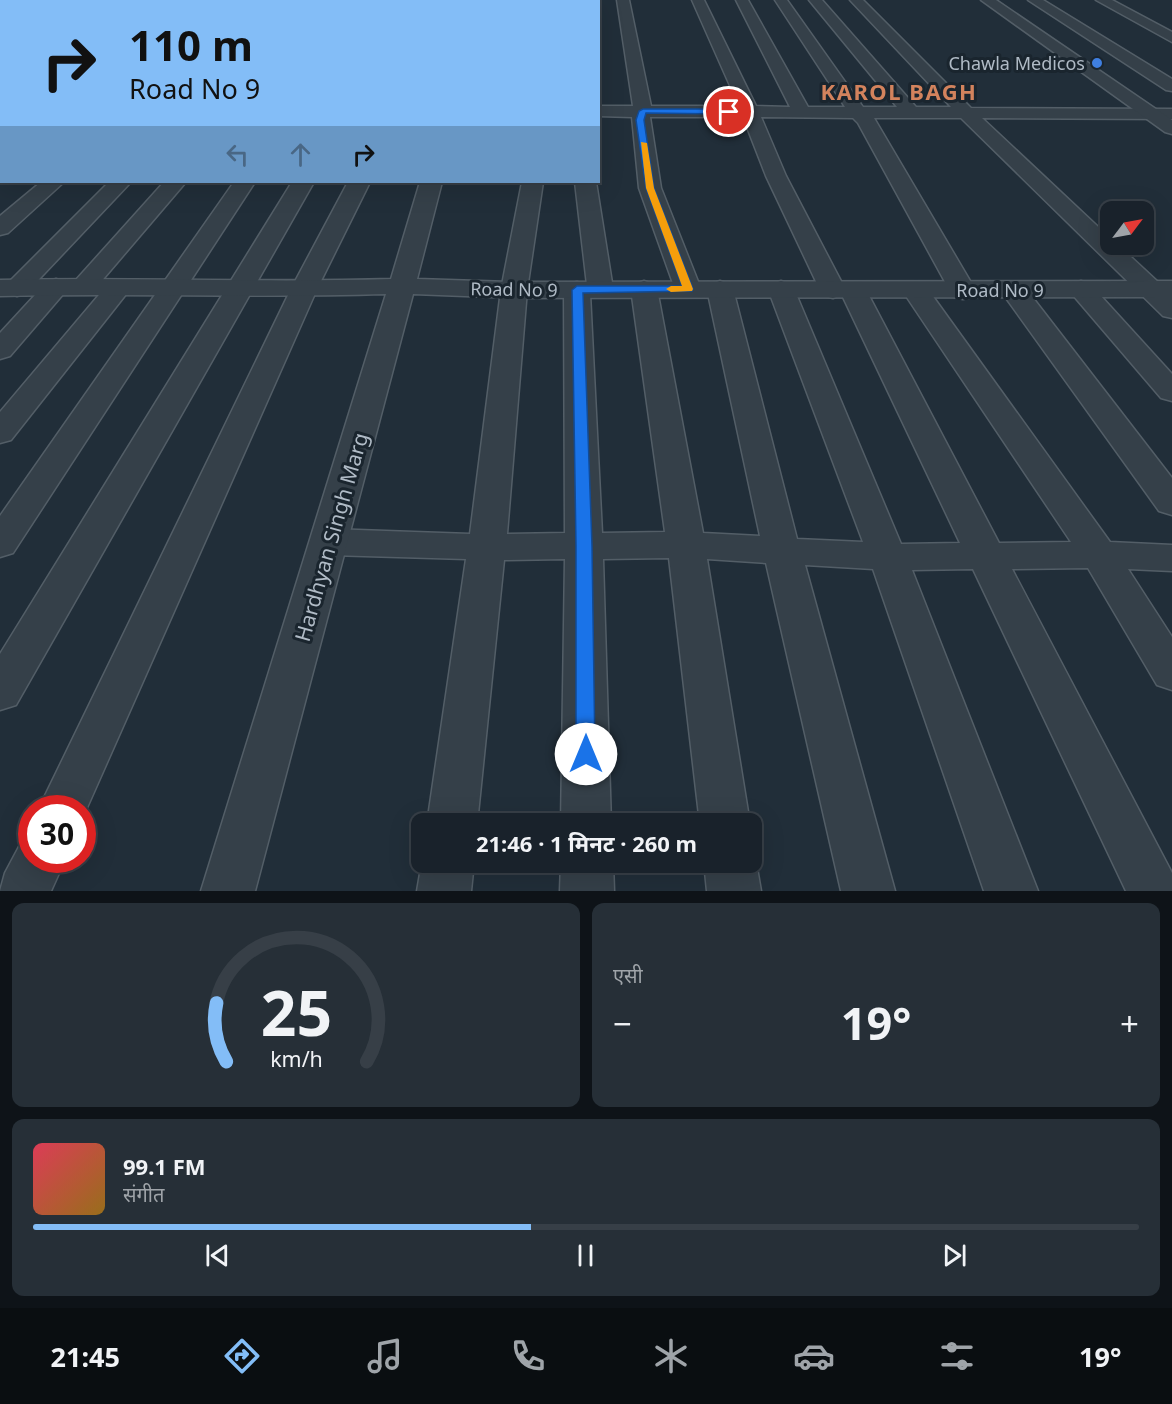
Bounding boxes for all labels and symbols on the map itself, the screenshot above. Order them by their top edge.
place label: Chawla Medicos [948,51,1085,75]
marker: Chawla Medicos [1090,56,1104,70]
district label: KAROL BAGH [821,76,977,106]
pin [703,86,754,137]
north arrow [1100,201,1154,255]
street label: Road No 9 [470,276,558,302]
street label: Road No 9 [956,278,1044,302]
street label: Hardhyan Singh Marg [288,429,374,645]
position arrow [554,722,618,786]
speed limit sign: 30 [18,795,96,873]

